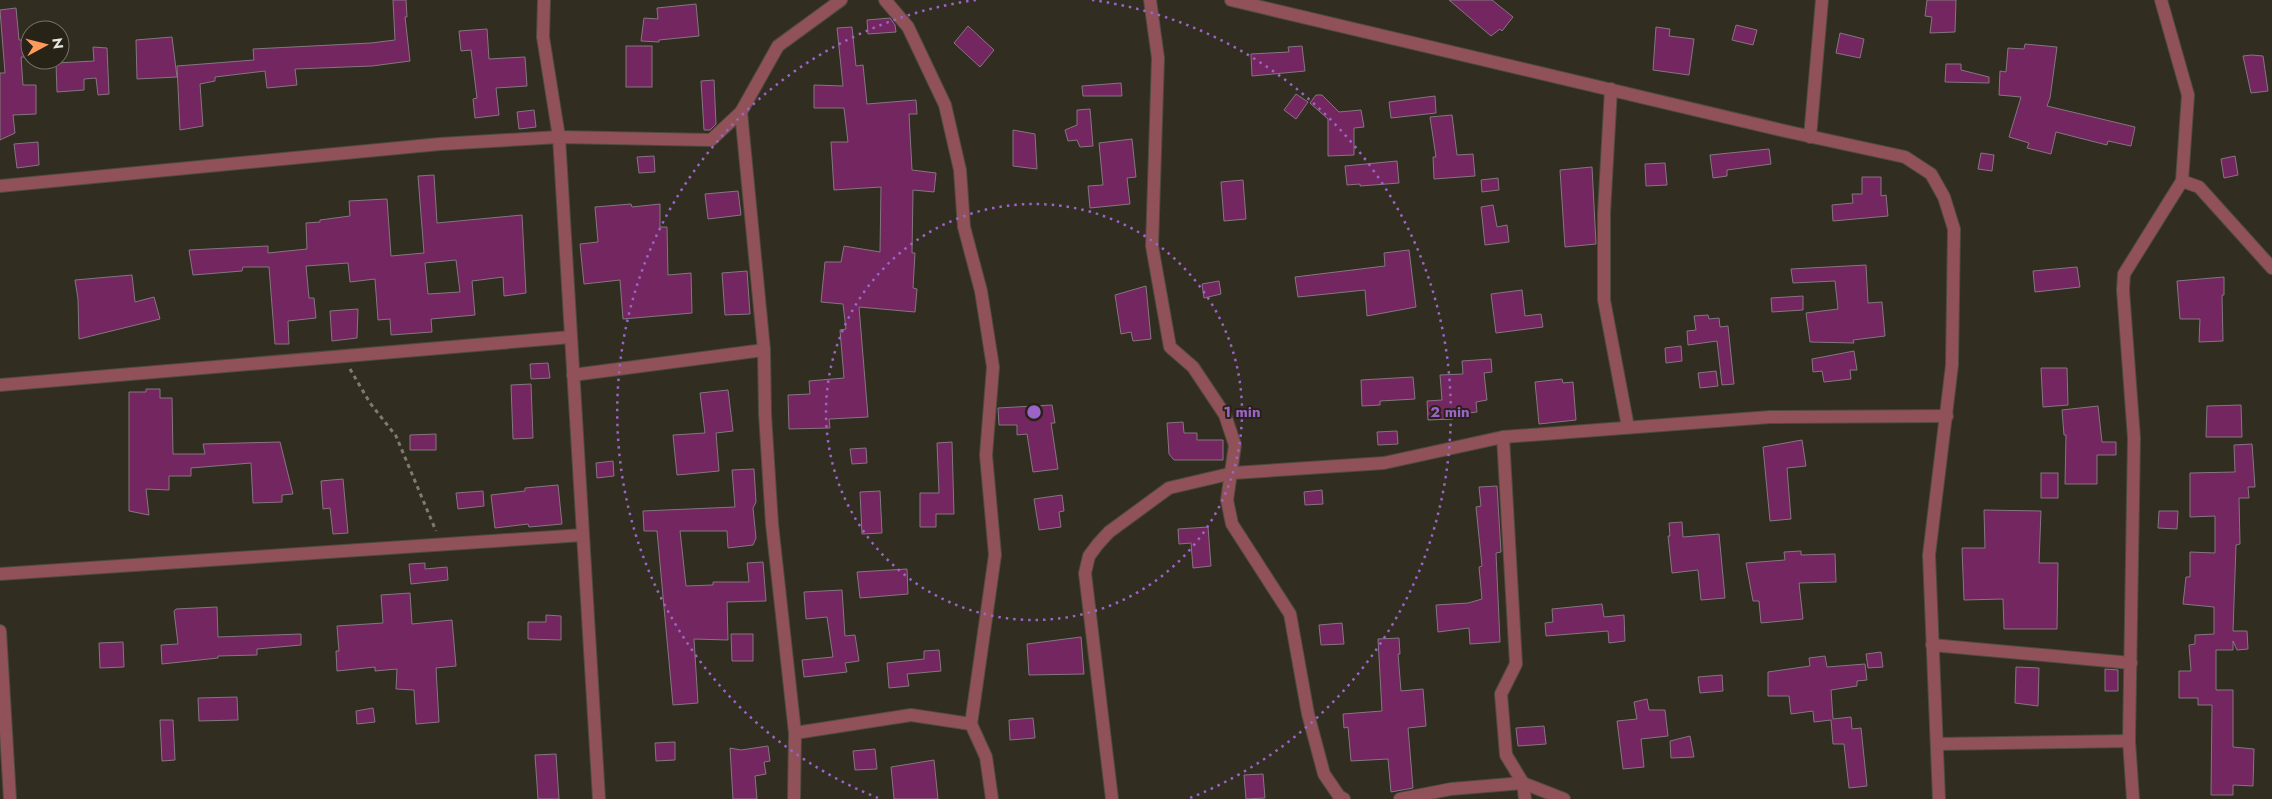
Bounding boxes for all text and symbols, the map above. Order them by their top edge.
north arrow [20,20,70,70]
text: N [47,37,69,50]
text: 1 min [1223,401,1261,423]
text: 2 min [1430,401,1470,423]
centre of rings [1025,403,1043,421]

